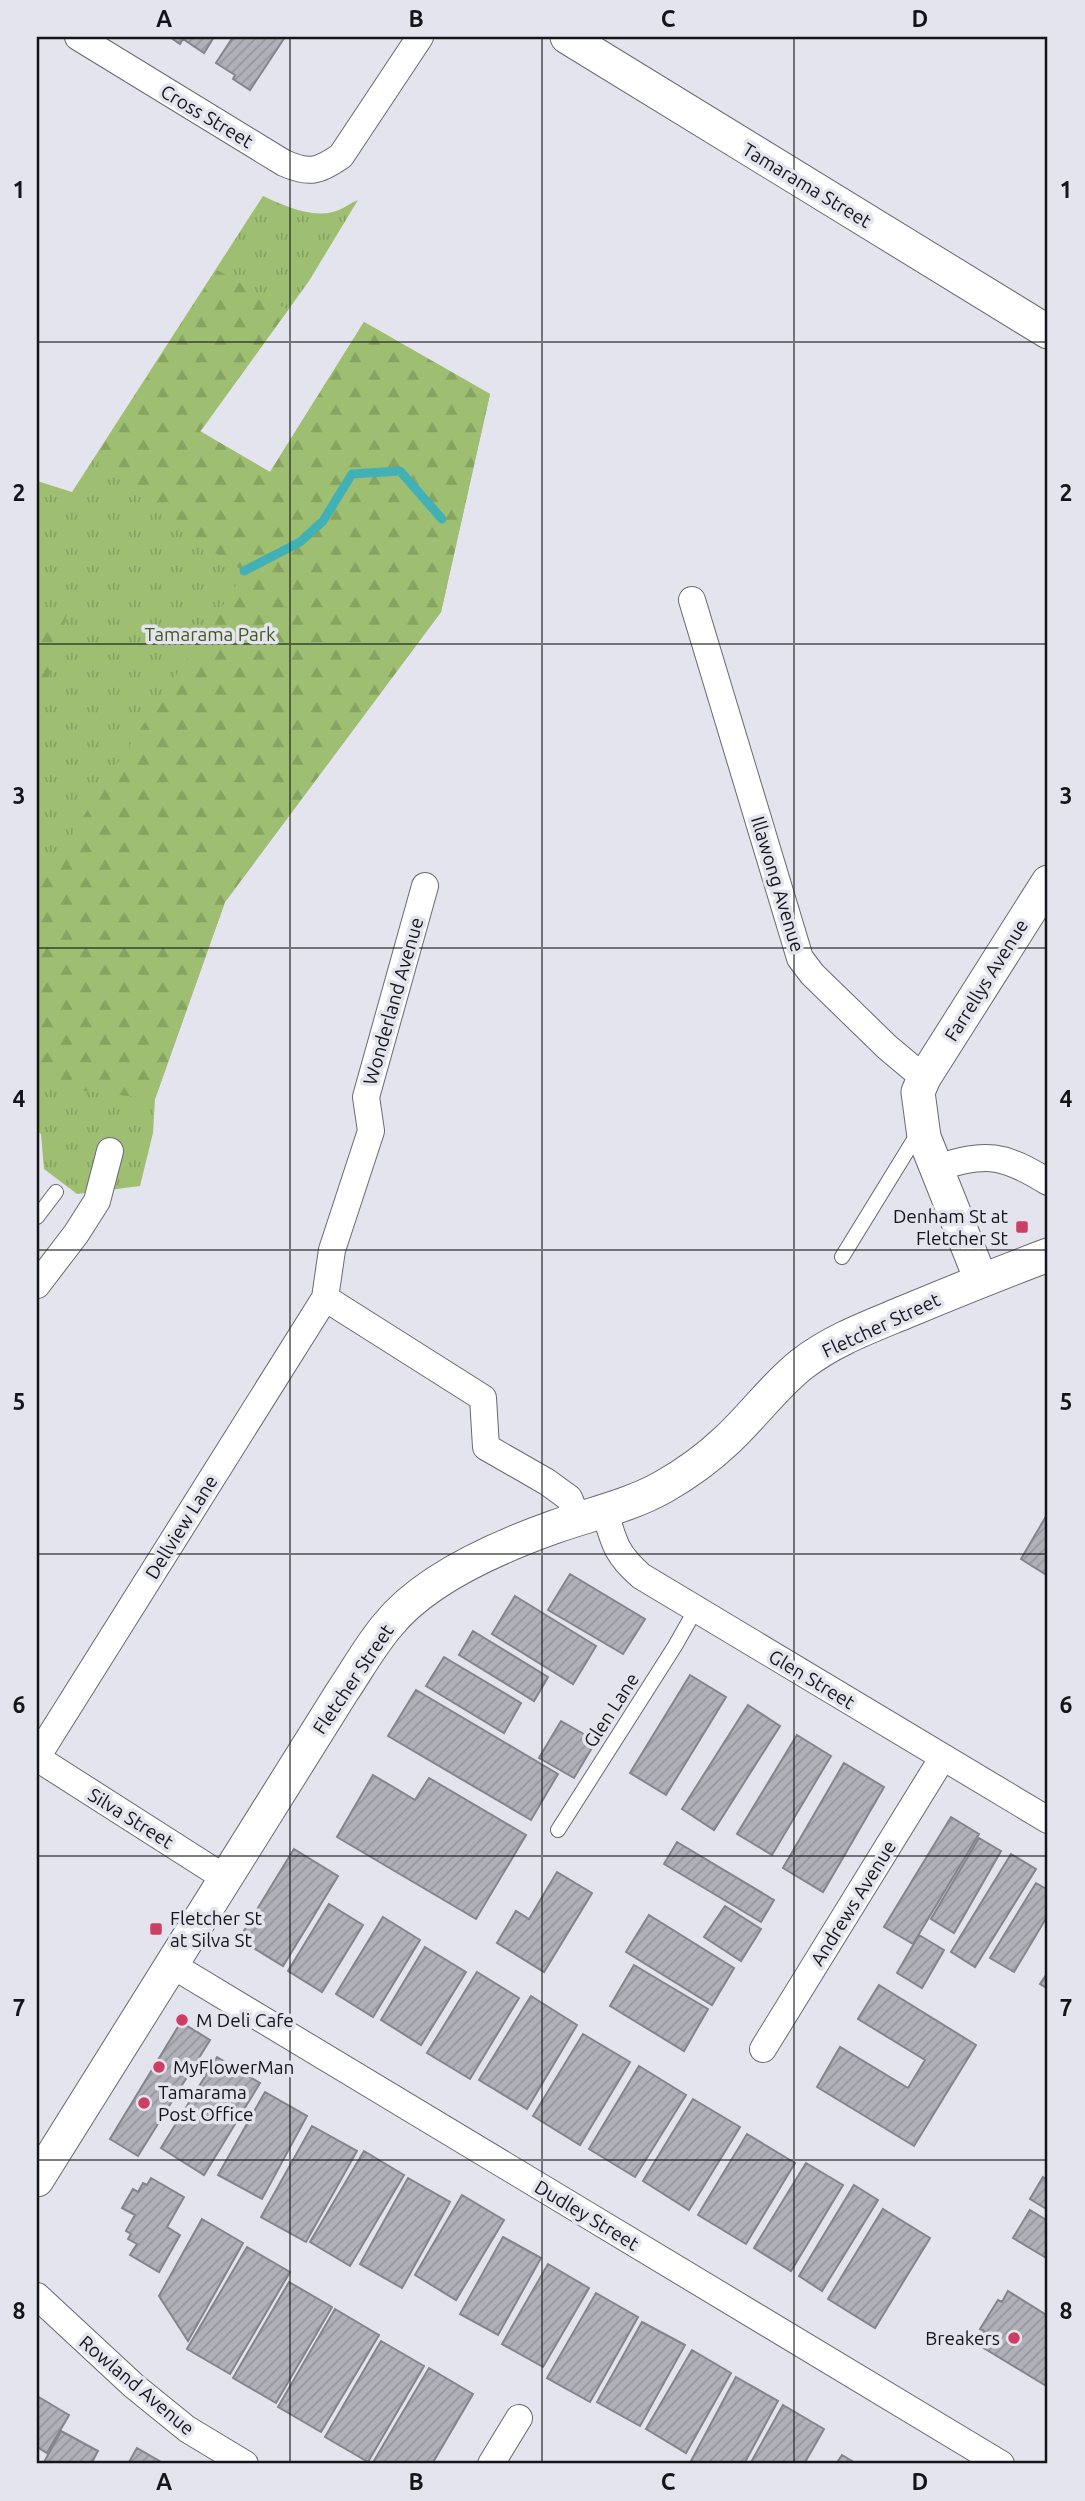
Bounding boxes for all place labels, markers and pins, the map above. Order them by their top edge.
place label: Denham St at Fletcher St [893,1205,1009,1249]
marker: Denham St at Fletcher St [1014,1219,1030,1235]
place label: Fletcher St at Silva St [170,1907,263,1951]
marker: Fletcher St at Silva St [148,1921,164,1937]
place label: M Deli Cafe [196,2009,294,2031]
marker: M Deli Cafe [174,2012,190,2028]
place label: MyFlowerMan [173,2056,294,2078]
marker: MyFlowerMan [151,2059,167,2075]
place label: Tamarama Post Office [158,2081,253,2125]
marker: Tamarama Post Office [136,2095,152,2111]
place label: Breakers [925,2327,1000,2349]
marker: Breakers [1006,2330,1022,2346]

